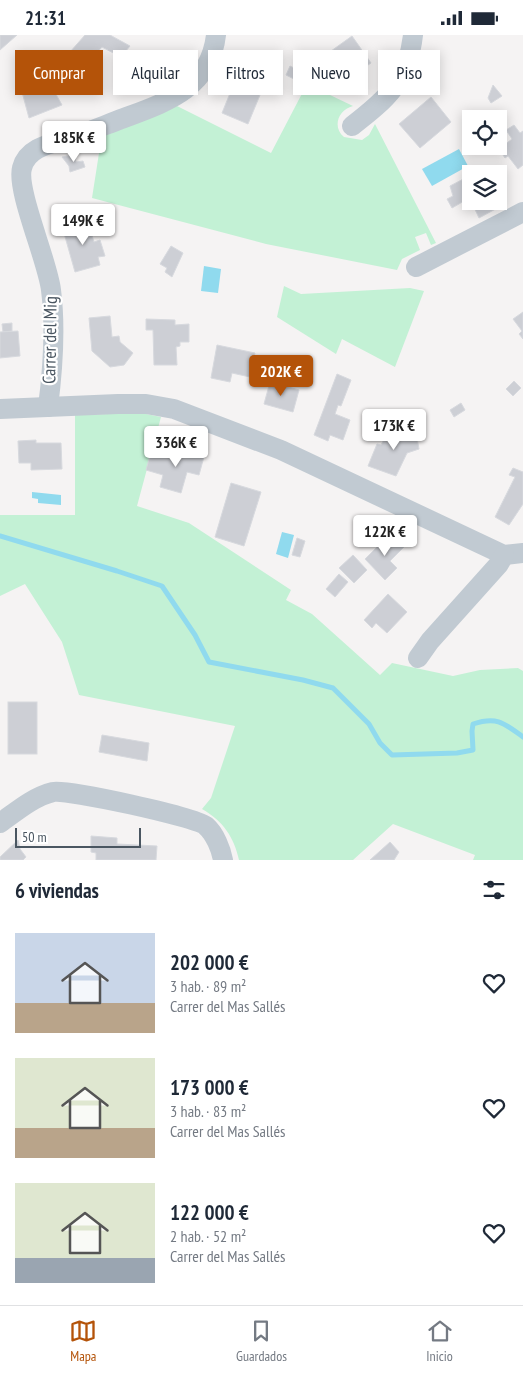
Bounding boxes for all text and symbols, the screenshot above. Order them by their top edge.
text: 21:31 [25,6,66,30]
chip: Comprar [15,50,103,95]
chip: Alquilar [113,50,198,95]
chip: Filtros [208,50,283,95]
chip: Nuevo [293,50,368,95]
chip: Piso [378,50,440,95]
map controls [462,110,507,210]
button: locate [462,110,507,155]
pin: 185K € [33,121,115,163]
text: 185K € [53,127,95,147]
button: layers [462,165,507,210]
pin: 149K € [42,203,124,246]
text: 149K € [62,210,104,230]
street label: Carrer del Mig [37,296,62,384]
pin: 202K € [240,355,322,397]
text: 202K € [260,361,302,381]
pin: 173K € [353,409,435,451]
text: 173K € [373,415,415,435]
pin: 336K € [135,425,217,468]
text: 336K € [155,432,197,452]
pin: 122K € [344,515,426,557]
text: 122K € [364,521,406,541]
scale bar [15,825,141,848]
text: 50 m [22,828,47,846]
icon: filters [480,876,508,904]
text: 6 viviendas [15,877,99,904]
text: 202 000 € [170,949,249,976]
icon: home [55,953,115,1013]
icon: heart [480,969,508,997]
text: 3 hab. · 89 m² [170,976,246,996]
text: Carrer del Mas Sallés [170,996,285,1016]
text: 173 000 € [170,1074,249,1101]
icon: home [55,1078,115,1138]
icon: heart [480,1094,508,1122]
text: 3 hab. · 83 m² [170,1101,246,1121]
text: Carrer del Mas Sallés [170,1121,285,1141]
text: 122 000 € [170,1199,249,1226]
icon: home [55,1203,115,1263]
icon: heart [480,1219,508,1247]
text: 2 hab. · 52 m² [170,1226,246,1246]
text: Carrer del Mas Sallés [170,1246,285,1266]
tab: Mapa [69,1317,97,1365]
tab: Guardados [236,1317,287,1365]
tab: Inicio [426,1317,454,1365]

